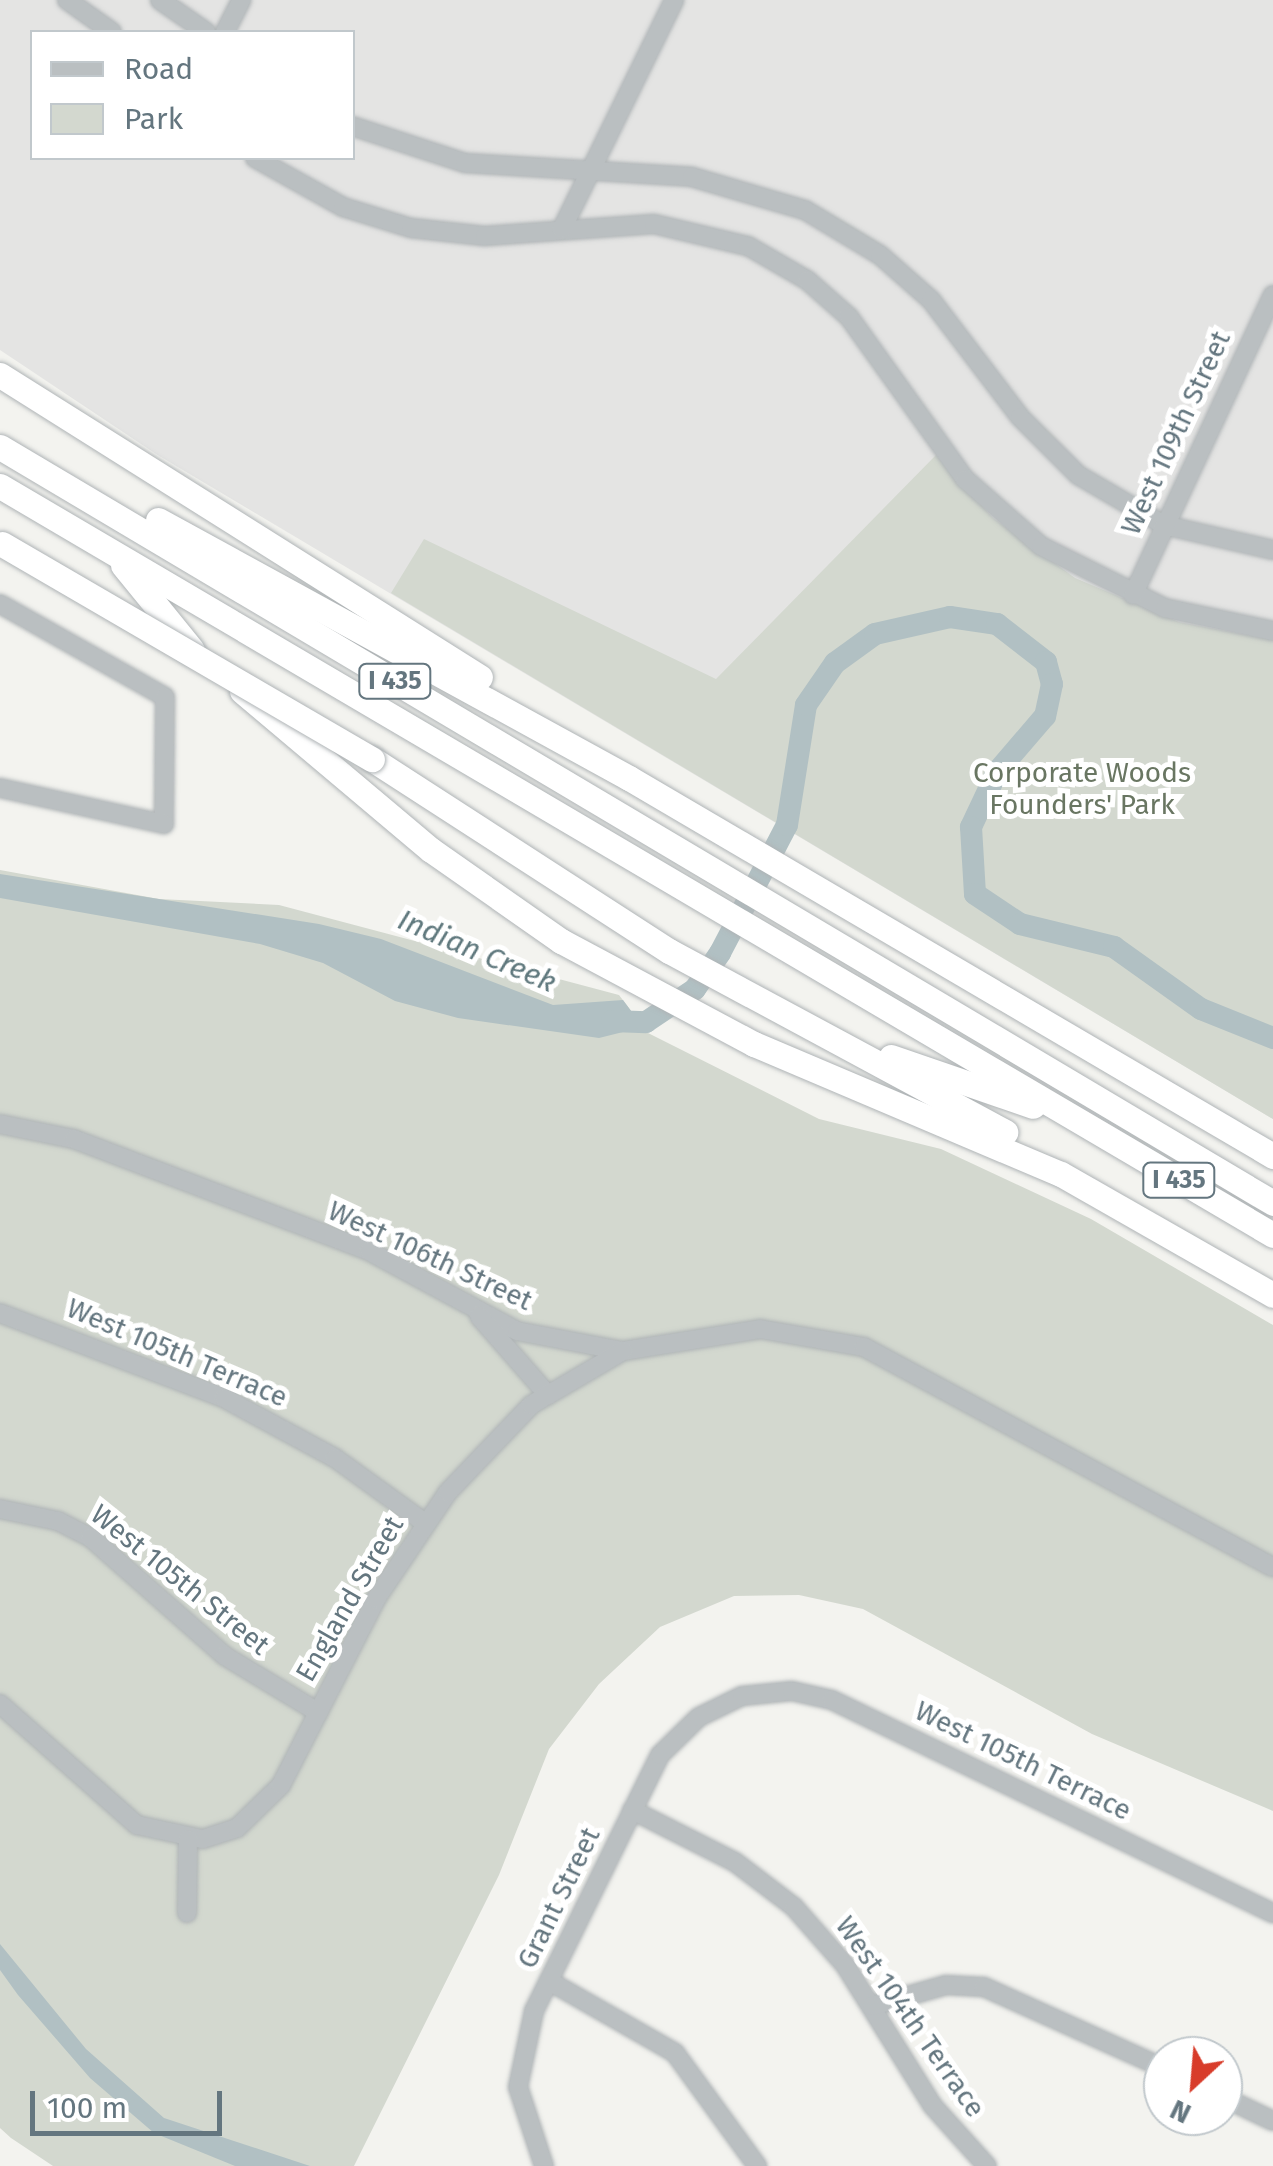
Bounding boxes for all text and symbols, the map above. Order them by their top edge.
legend [30,30,355,160]
text: Road [124,51,193,87]
text: Park [124,101,183,137]
street label: West 109th Street [1114,326,1238,540]
road number: I 435 [358,661,432,701]
park label: Corporate Woods Founders' Park [973,756,1191,822]
water label: Indian Creek [392,902,562,1000]
road number: I 435 [1142,1160,1216,1200]
street label: West 106th Street [323,1194,537,1318]
street label: West 105th Terrace [62,1291,292,1415]
street label: West 105th Street [84,1498,276,1662]
street label: England Street [289,1510,411,1688]
street label: West 105th Terrace [909,1694,1137,1828]
street label: Grant Street [510,1822,608,1974]
street label: West 104th Terrace [828,1910,992,2124]
north arrow [1143,2036,1243,2136]
scale bar [35,2071,228,2133]
text: 100 m [47,2090,127,2126]
text: N [1165,2093,1196,2131]

